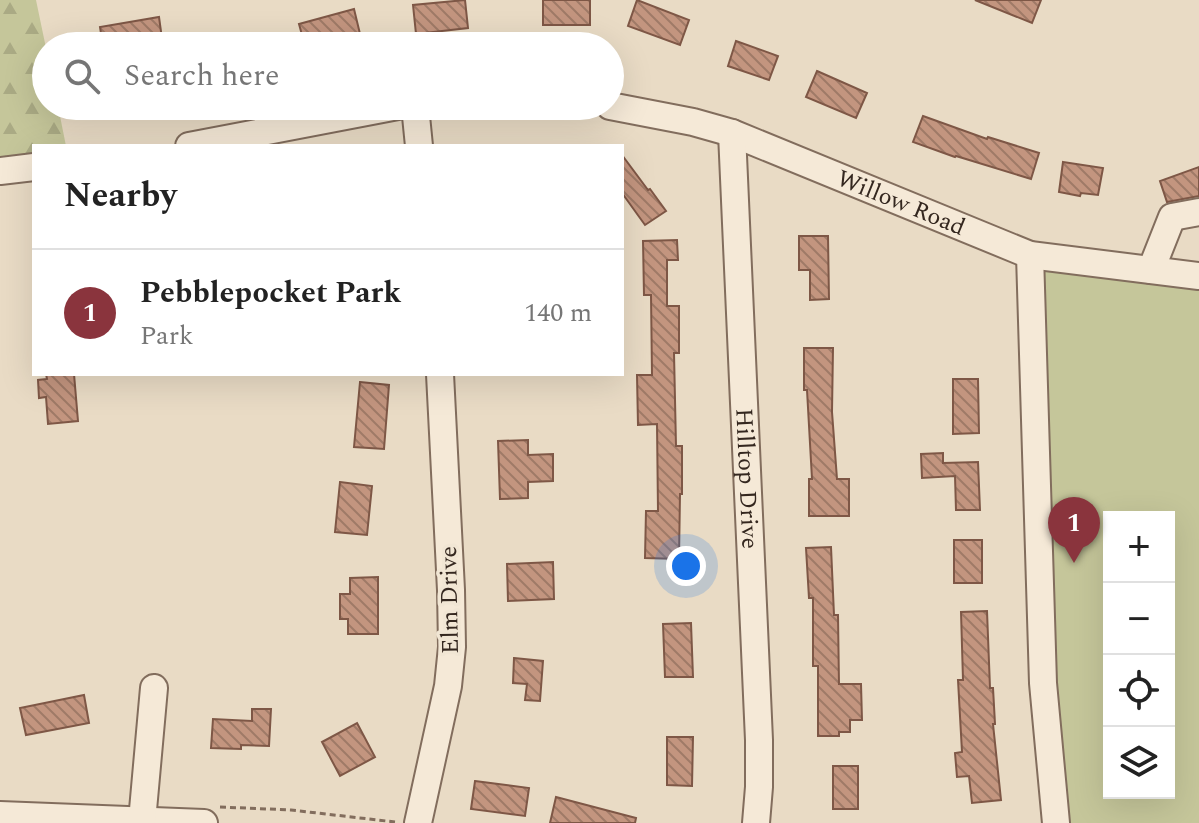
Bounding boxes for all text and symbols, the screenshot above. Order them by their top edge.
search box [32,32,624,120]
text: Search here [124,53,280,99]
icon: search [60,54,104,98]
street label: Willow Road [831,161,971,246]
text: Nearby [64,170,177,222]
text: Pebblepocket Park [140,270,401,316]
text: 1 [83,293,97,333]
text: 140 m [524,293,592,333]
text: Park [140,316,194,356]
street label: Hilltop Drive [725,407,767,550]
pin: 1 [1048,497,1100,563]
map controls [1103,511,1175,799]
button: + [1103,511,1175,583]
street label: Elm Drive [431,546,469,654]
your location [666,546,706,586]
button: − [1103,583,1175,655]
button: locate [1103,655,1175,727]
button: layers [1103,727,1175,799]

